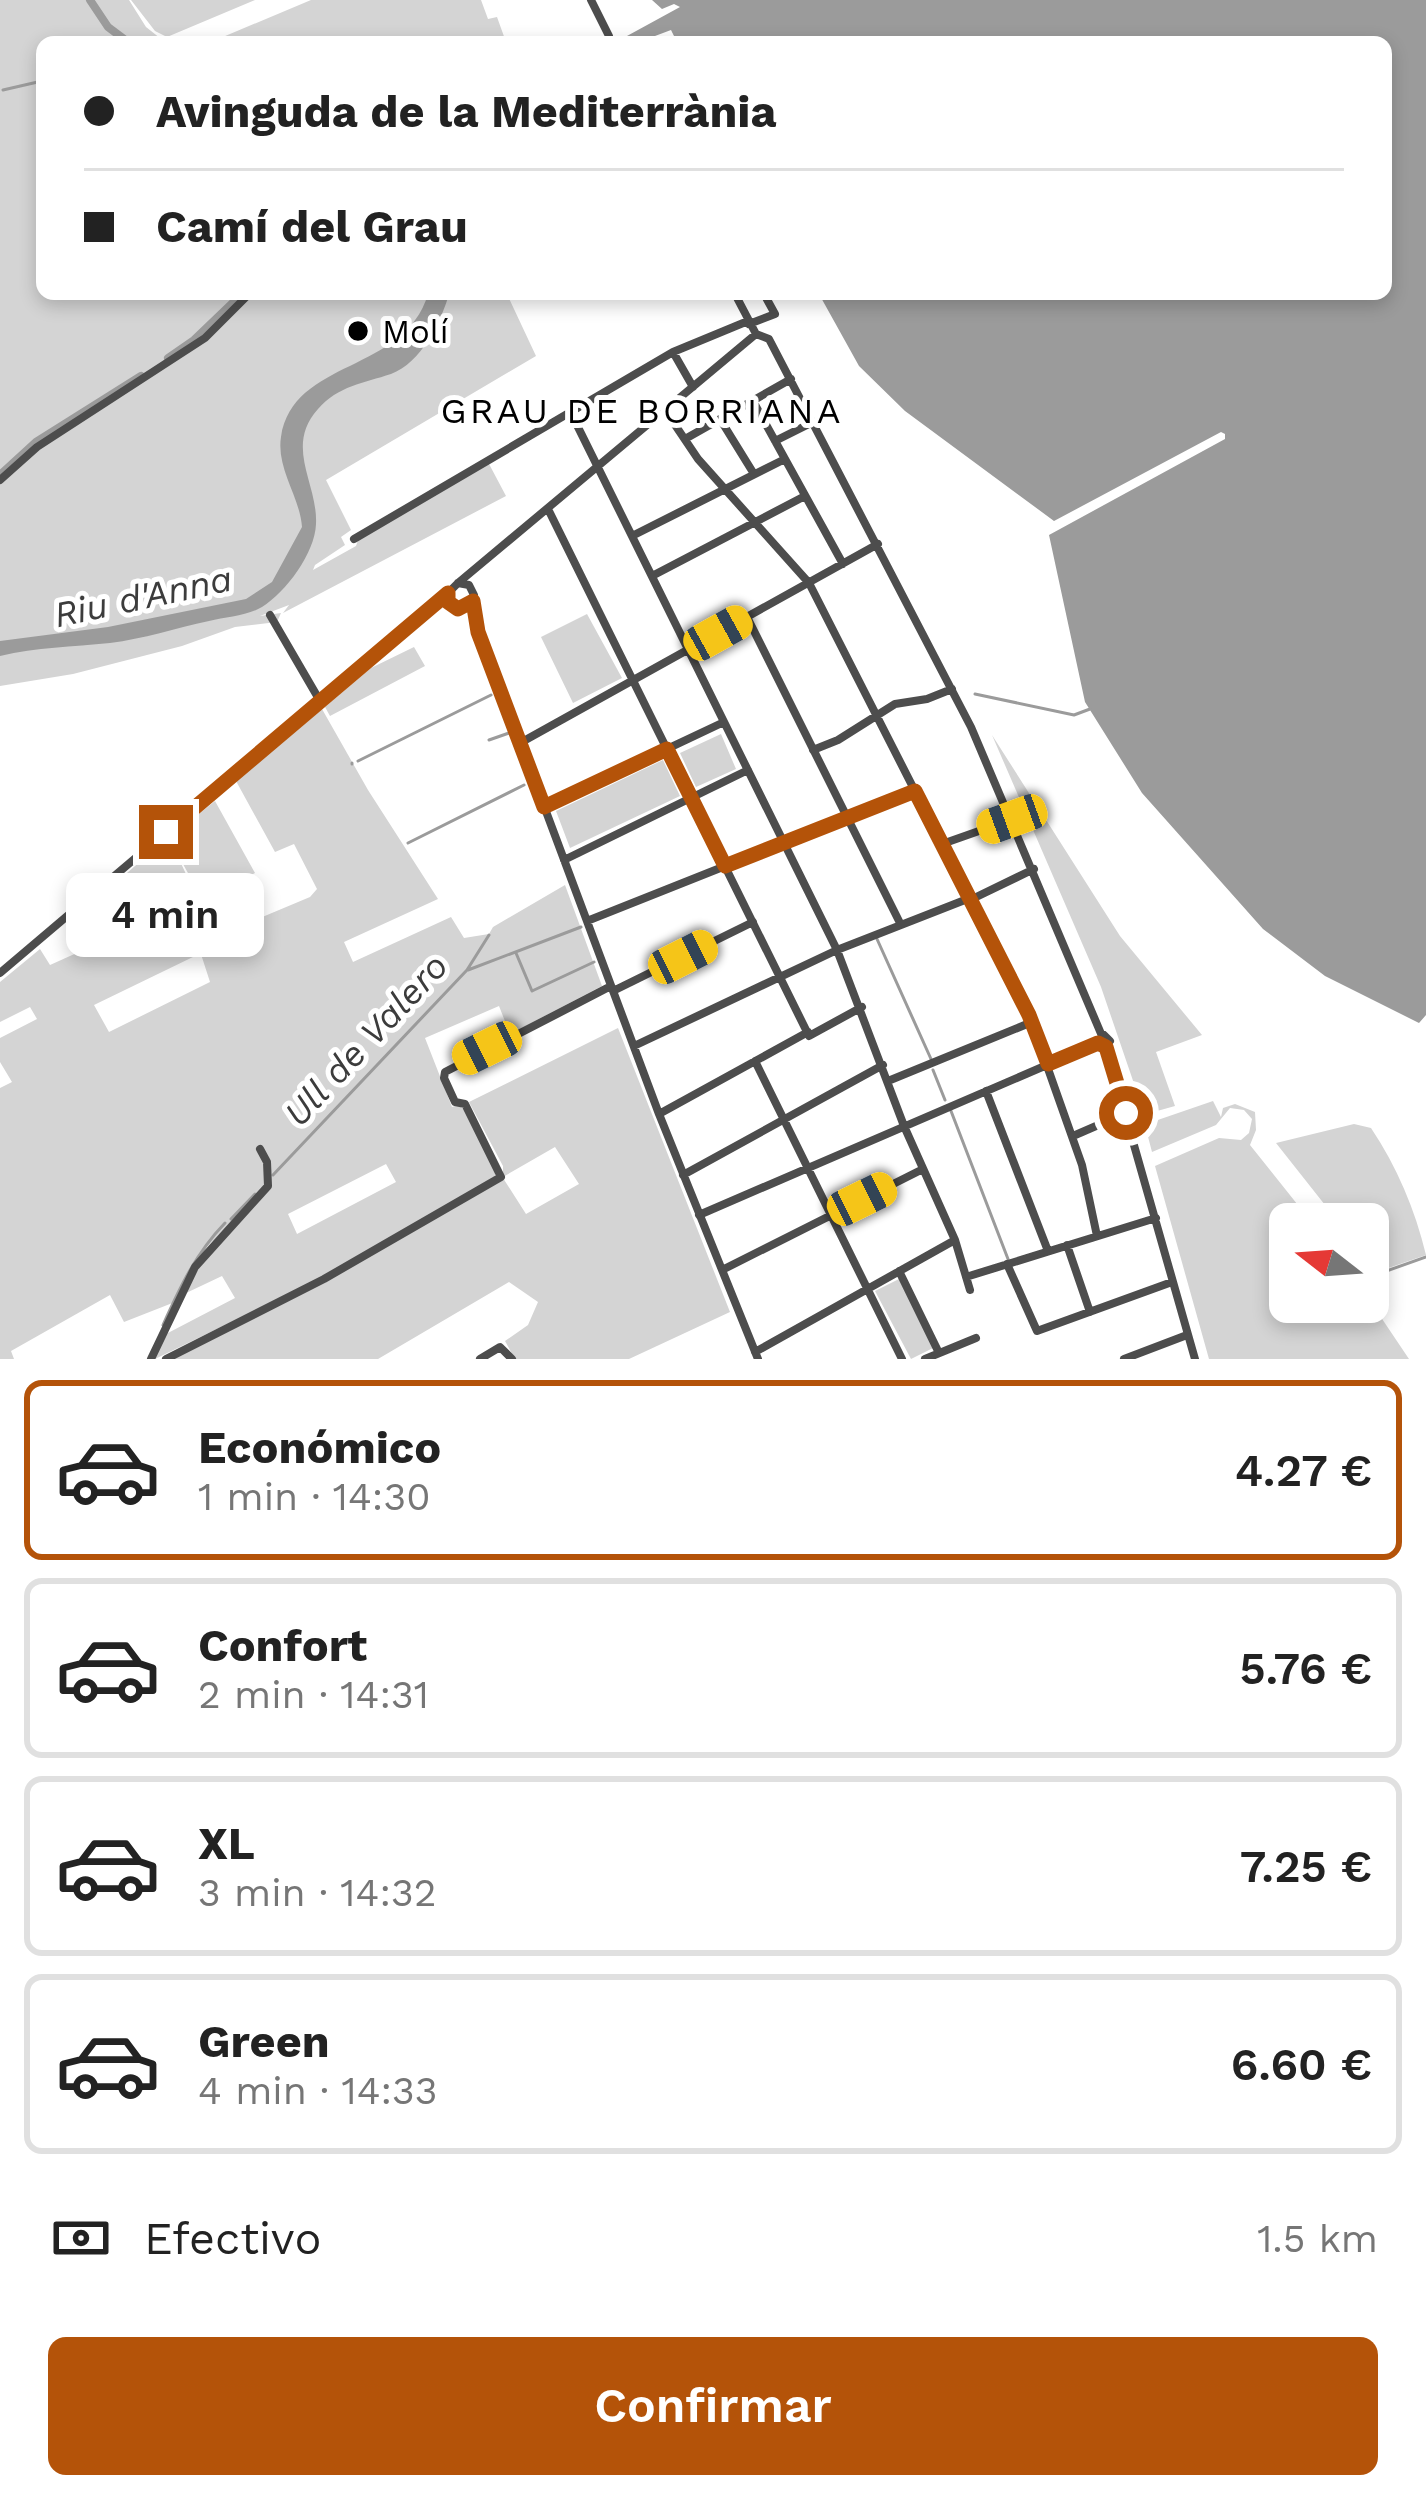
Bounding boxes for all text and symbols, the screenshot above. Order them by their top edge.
text: Avinguda de la Mediterrània [156,85,776,138]
text: Camí del Grau [156,200,468,253]
place label: Molí [382,312,449,351]
marker: Molí [345,318,371,344]
district label: GRAU DE BORRIANA [441,390,843,432]
water label: Riu d'Anna [50,558,236,636]
car [678,600,758,666]
car [972,790,1052,848]
route end [139,805,193,859]
callout: 4 min [67,874,265,958]
text: 4 min [111,892,219,937]
car [643,925,723,989]
water label: Ull de Valero [276,945,456,1135]
car [447,1016,527,1080]
route start [1099,1086,1153,1140]
car [822,1167,902,1231]
north arrow [1269,1203,1389,1323]
map controls [1269,1203,1389,1323]
icon: car [54,1416,162,1524]
text: Económico [198,1421,441,1474]
text: 4.27 € [1235,1444,1372,1497]
text: 1 min · 14:30 [198,1474,430,1519]
icon: car [54,1614,162,1722]
text: Confort [198,1619,367,1672]
text: 5.76 € [1239,1642,1372,1695]
text: 2 min · 14:31 [198,1672,429,1717]
icon: car [54,1812,162,1920]
text: XL [198,1817,255,1870]
text: 7.25 € [1240,1840,1372,1893]
text: 3 min · 14:32 [198,1870,436,1915]
icon: car [54,2010,162,2118]
text: Green [198,2015,330,2068]
text: 6.60 € [1231,2038,1372,2091]
text: 4 min · 14:33 [198,2068,438,2113]
icon: cash [48,2205,114,2271]
text: Efectivo [144,2212,321,2265]
text: 1.5 km [1257,2216,1378,2261]
button: Confirmar [48,2337,1378,2475]

